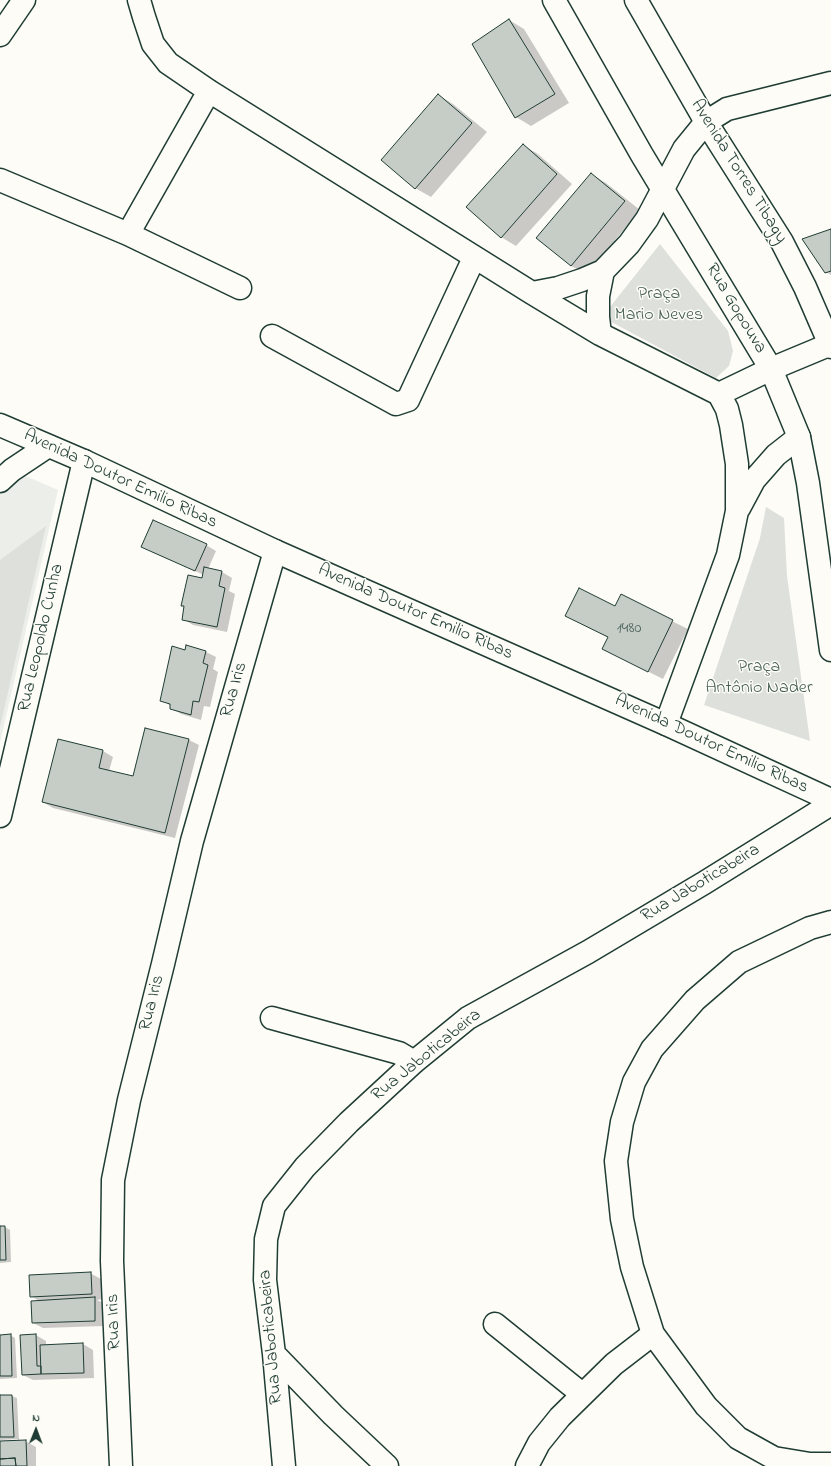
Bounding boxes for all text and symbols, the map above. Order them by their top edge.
street label: Avenida Torres Tibagy [685,96,791,248]
street label: Rua Gopouva [700,260,770,358]
park label: Praça Mario Neves [615,284,703,326]
street label: Avenida Doutor Emilio Ribas [20,426,220,534]
street label: Avenida Doutor Emilio Ribas [314,560,516,666]
street label: Rua Leopoldo Cunha [14,562,70,714]
house number: 1480 [617,619,641,639]
park label: Praça Antônio Nader [706,657,812,700]
street label: Rua Iris [217,660,253,720]
street label: Avenida Doutor Emilio Ribas [611,691,811,799]
street label: Rua Jaboticabeira [638,840,764,928]
street label: Rua Iris [136,973,170,1033]
street label: Rua Jaboticabeira [368,1005,486,1107]
street label: Rua Jaboticabeira [255,1269,289,1405]
street label: Rua Iris [103,1293,127,1351]
north arrow [16,1410,56,1450]
text: N [32,1410,40,1426]

